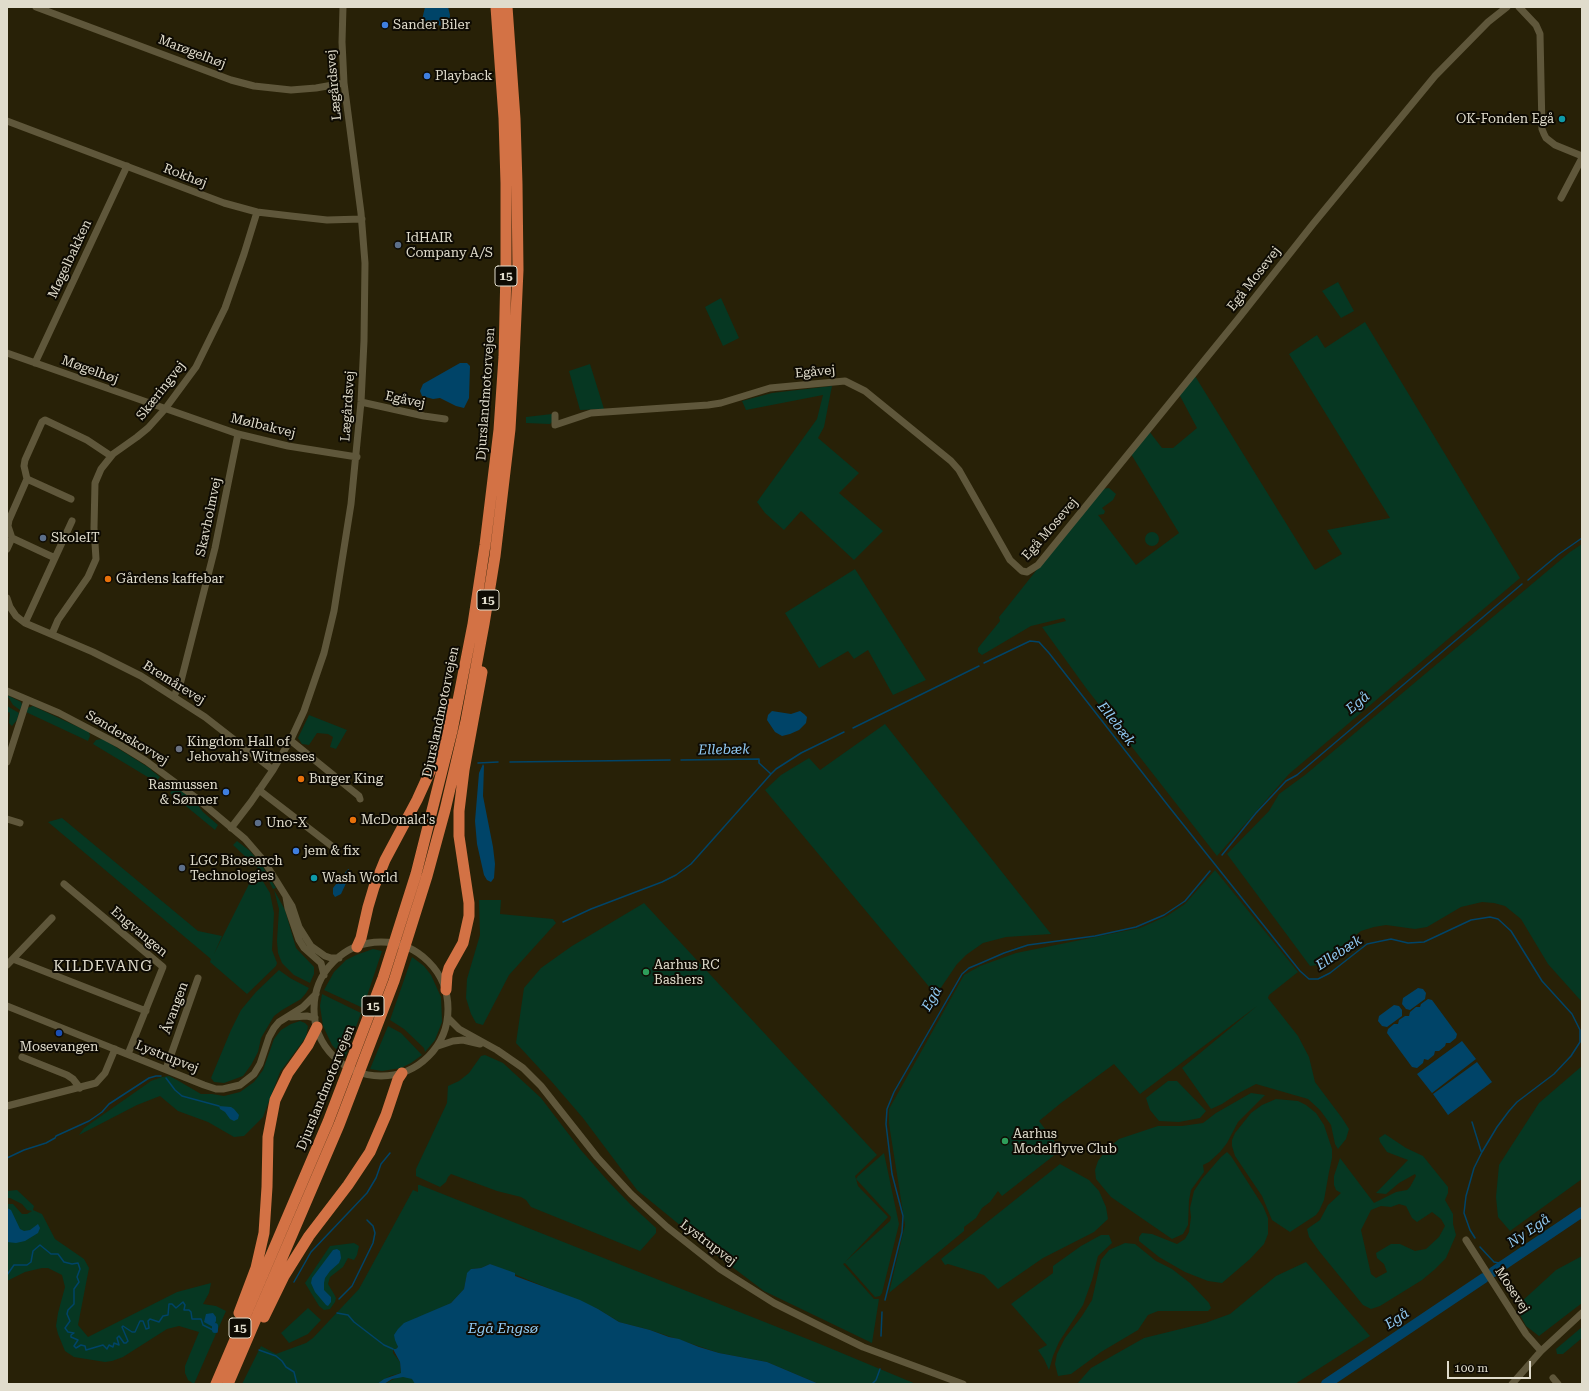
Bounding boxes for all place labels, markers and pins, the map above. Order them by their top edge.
place label: Sander Biler [393,17,470,33]
marker: Sander Biler [380,20,390,30]
place label: Playback [435,68,492,84]
marker: Playback [422,71,432,81]
place label: OK-Fonden Egå [1456,111,1554,127]
marker: OK-Fonden Egå [1557,114,1567,124]
place label: IdHAIR Company A/S [406,230,493,261]
marker: IdHAIR Company A/S [393,240,403,250]
place label: SkoleIT [51,530,100,546]
marker: SkoleIT [38,533,48,543]
place label: Gårdens kaffebar [116,571,224,587]
marker: Gårdens kaffebar [103,574,113,584]
place label: Kingdom Hall of Jehovah's Witnesses [187,734,315,765]
marker: Kingdom Hall of Jehovah's Witnesses [174,744,184,754]
place label: Burger King [309,771,383,787]
marker: Burger King [296,774,306,784]
place label: Rasmussen & Sønner [148,777,218,808]
marker: Rasmussen & Sønner [221,787,231,797]
place label: McDonald's [361,812,435,828]
place label: Uno-X [266,815,307,831]
marker: McDonald's [348,815,358,825]
marker: Uno-X [253,818,263,828]
place label: jem & fix [304,843,359,859]
marker: jem & fix [291,846,301,856]
place label: LGC Biosearch Technologies [190,853,283,884]
marker: LGC Biosearch Technologies [177,863,187,873]
place label: Wash World [322,870,398,886]
marker: Wash World [309,873,319,883]
place label: Aarhus RC Bashers [654,957,720,988]
marker: Aarhus RC Bashers [641,967,651,977]
marker: Mosevangen [54,1028,64,1038]
place label: Mosevangen [20,1039,98,1055]
place label: Aarhus Modelflyve Club [1013,1126,1117,1157]
marker: Aarhus Modelflyve Club [1000,1136,1010,1146]

